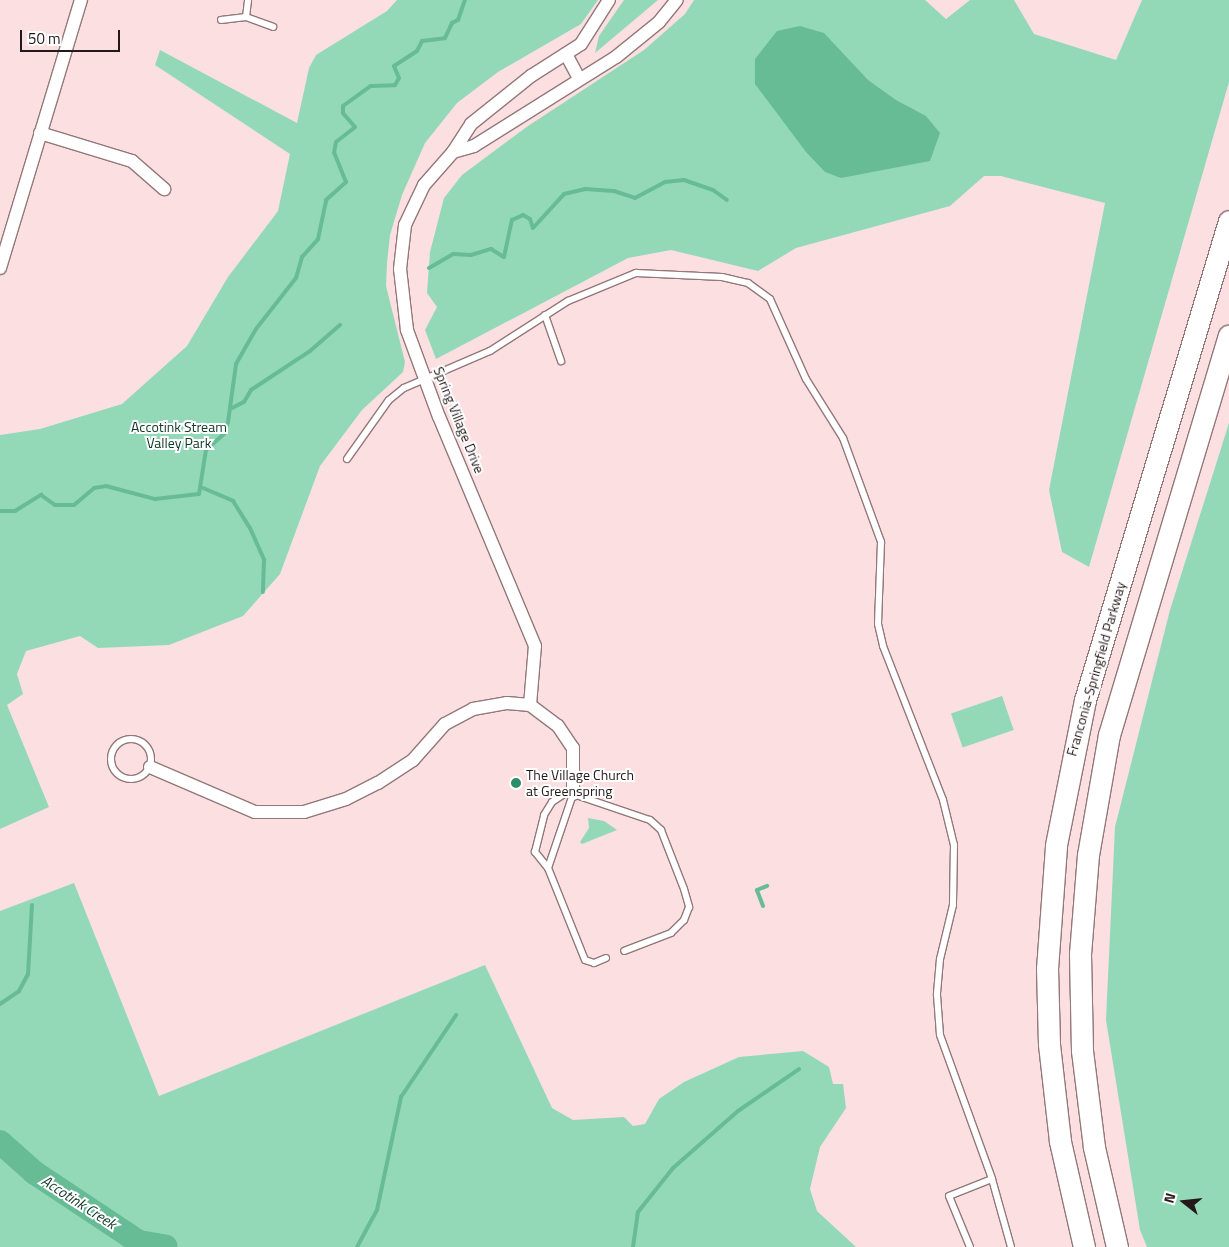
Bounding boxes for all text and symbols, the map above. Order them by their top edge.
scale bar [22,20,122,52]
text: 50 m [28,27,61,50]
street label: Spring Village Drive [430,364,488,476]
park label: Accotink Stream Valley Park [131,419,227,452]
street label: Franconia-Springfield Parkway [1063,580,1129,758]
place label: The Village Church at Greenspring [526,767,634,800]
marker: The Village Church at Greenspring [510,777,522,789]
water label: Accotink Creek [38,1171,120,1233]
north arrow [1159,1177,1209,1227]
text: N [1158,1190,1181,1205]

